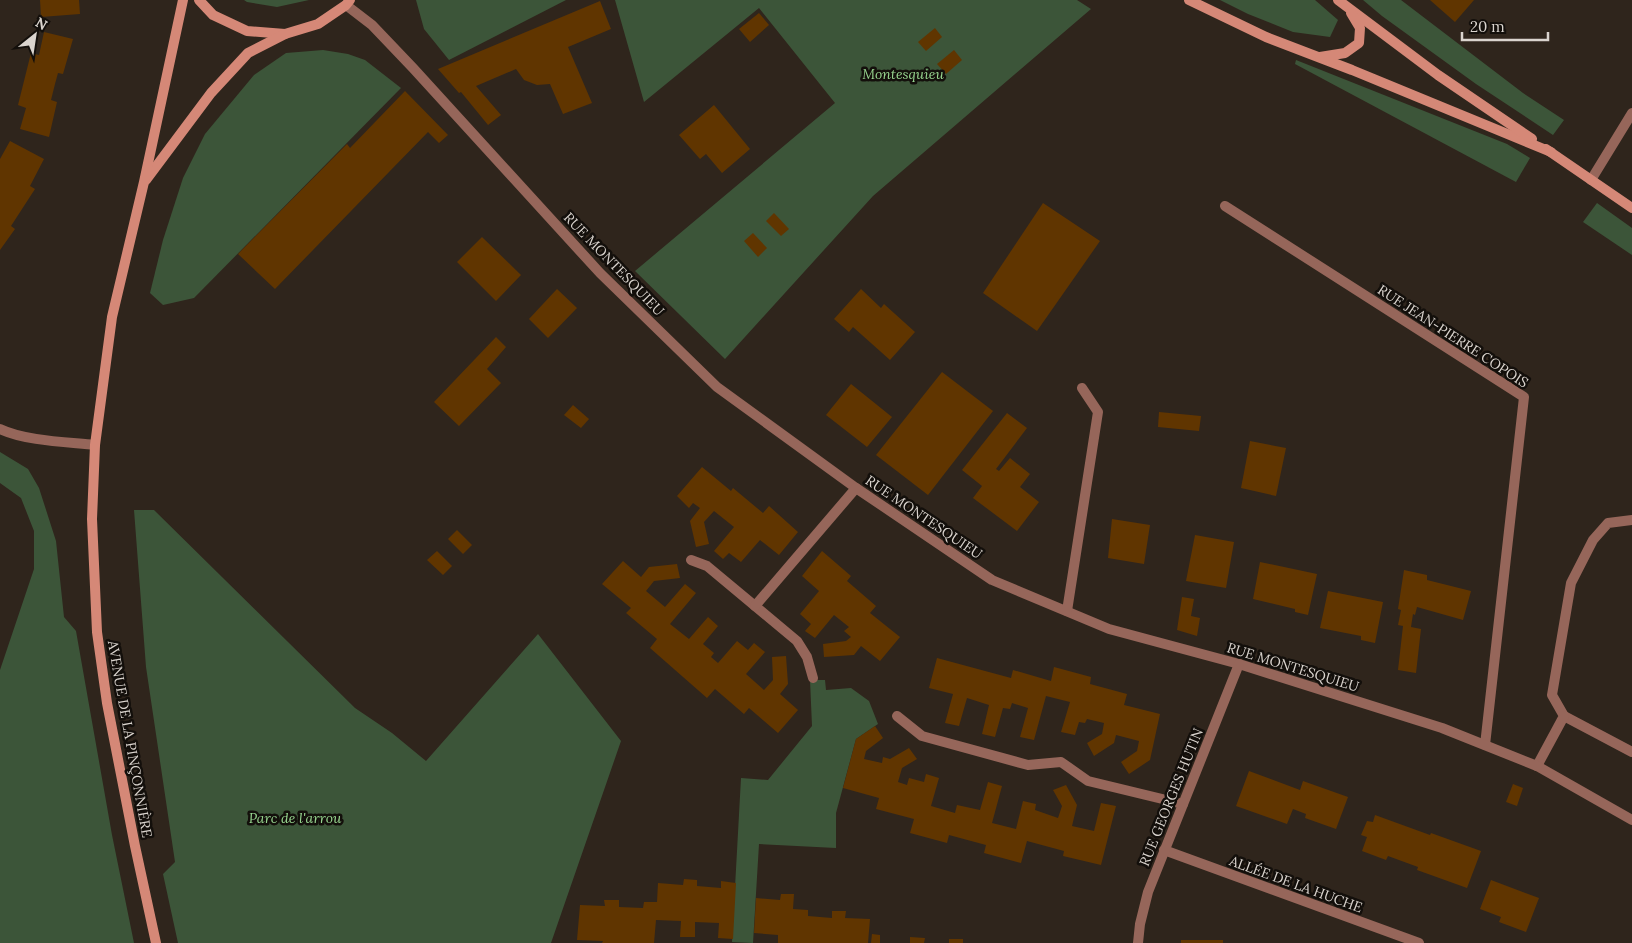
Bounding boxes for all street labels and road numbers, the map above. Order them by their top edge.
street label: RUE MONTESQUIEU [560,208,668,320]
street label: RUE JEAN-PIERRE COPOIS [1374,280,1532,392]
street label: RUE MONTESQUIEU [862,471,986,563]
street label: AVENUE DE LA PINÇONNIÈRE [104,638,156,839]
street label: RUE MONTESQUIEU [1225,638,1362,696]
street label: RUE GEORGES HUTIN [1135,725,1207,869]
street label: ALLÉE DE LA HUCHE [1226,851,1365,917]

